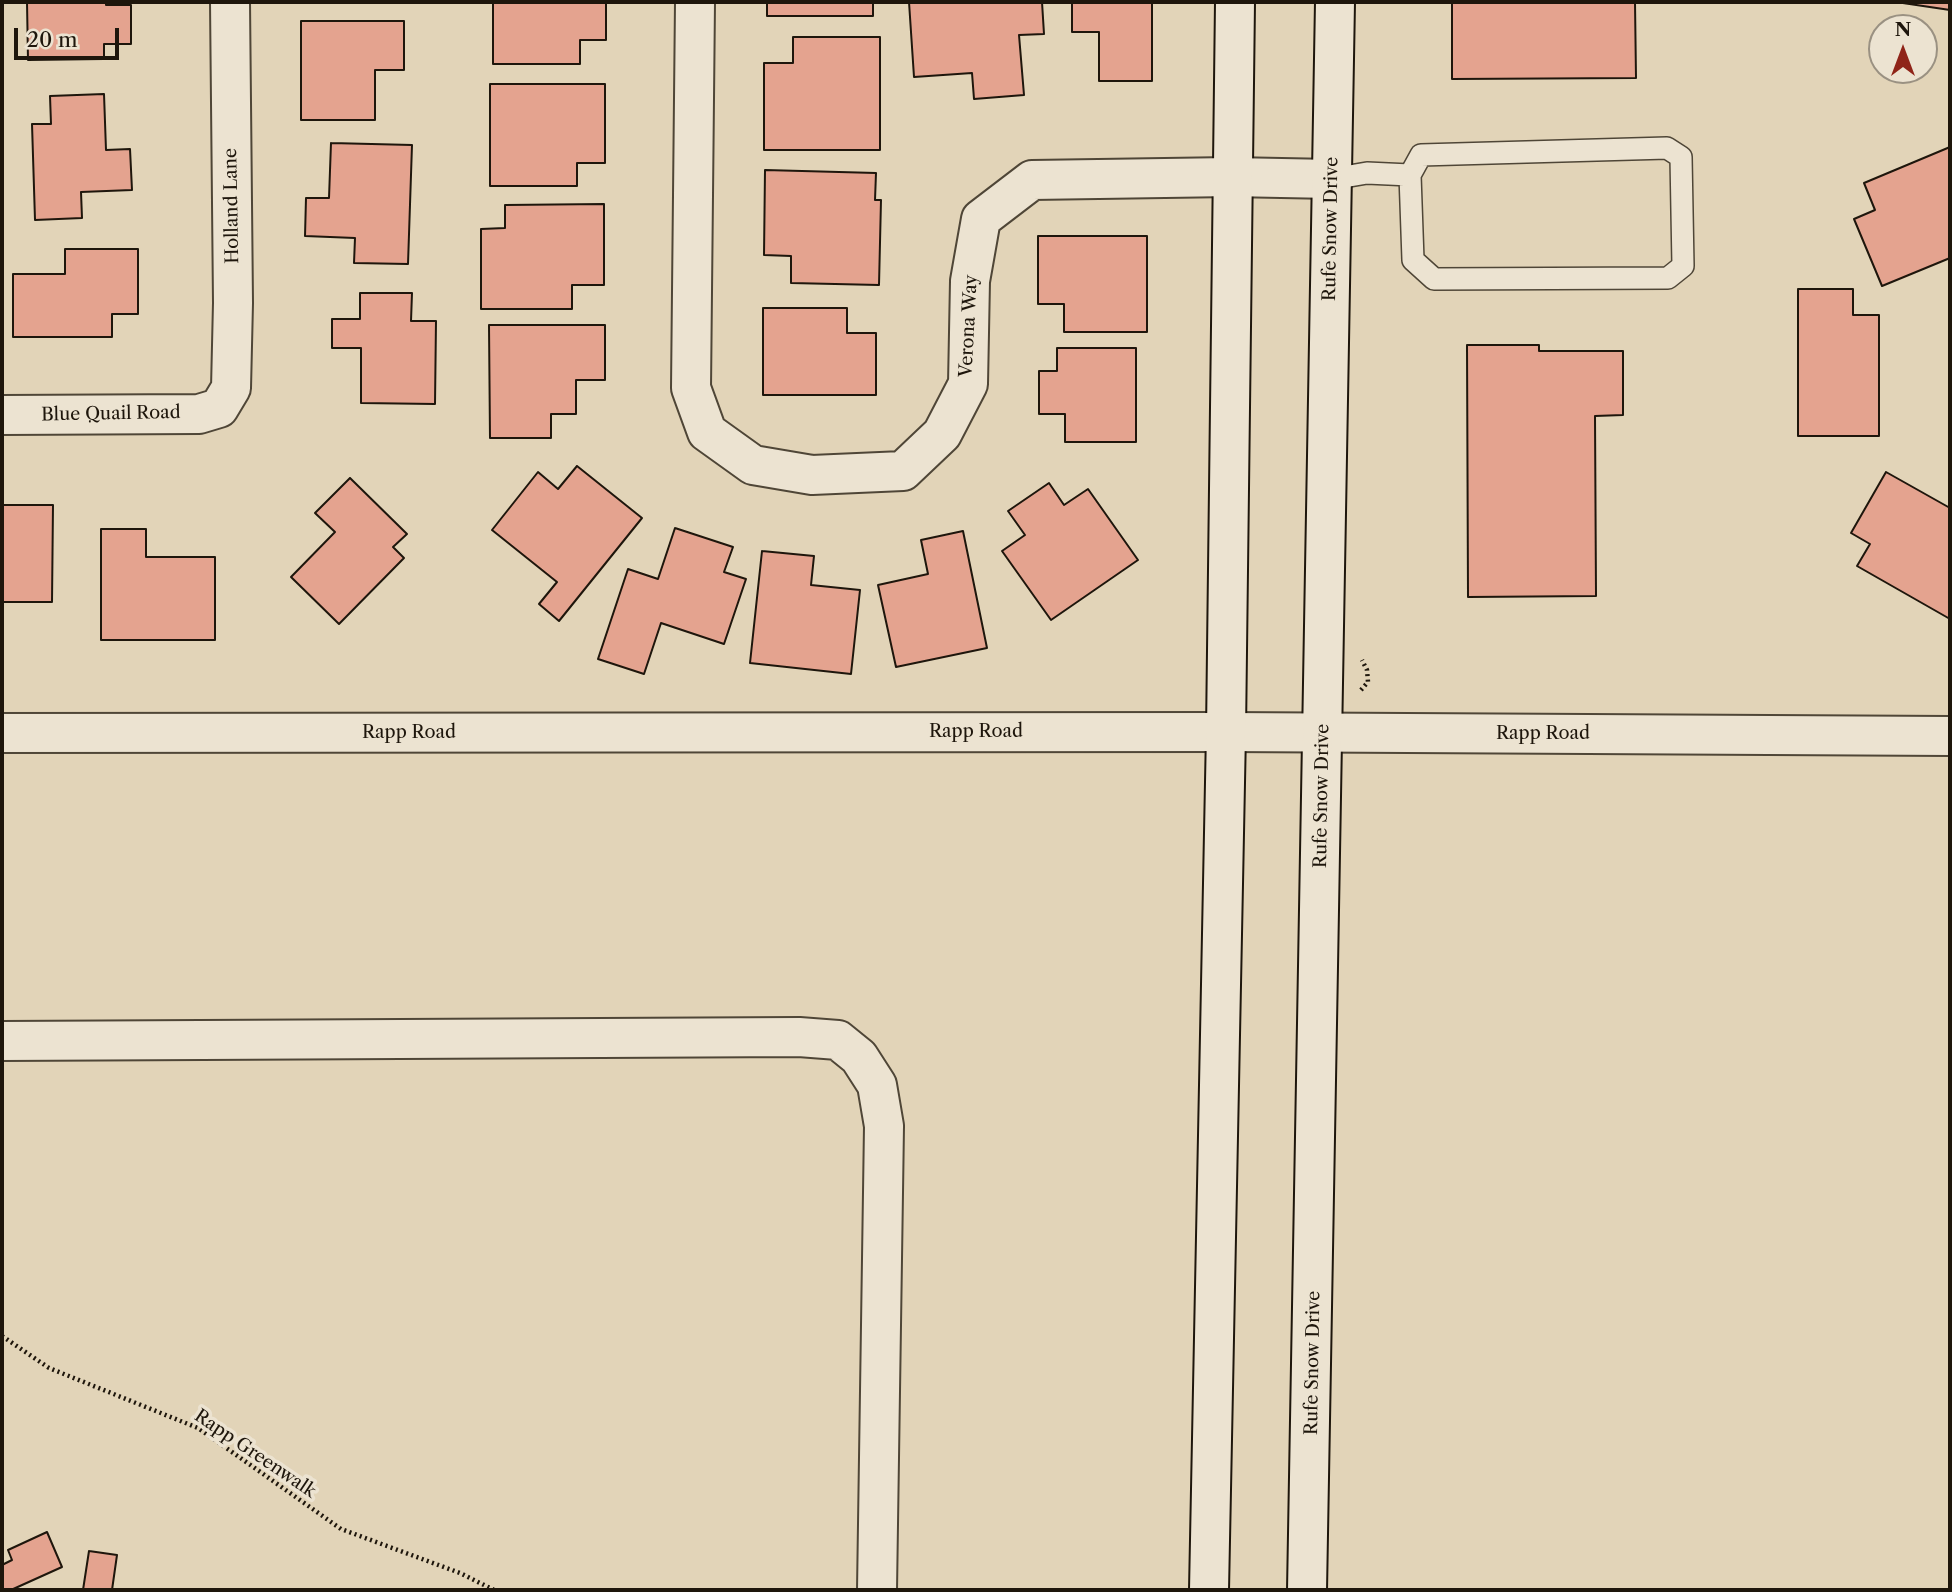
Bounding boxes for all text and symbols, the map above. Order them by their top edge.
scale bar [18,14,122,58]
north arrow [1868,14,1938,84]
text: N [1895,18,1911,41]
text: 20 m [27,27,78,52]
street label: Holland Lane [220,148,244,264]
street label: Rufe Snow Drive [1319,157,1343,301]
street label: Verona Way [956,274,982,378]
street label: Blue Quail Road [41,402,181,426]
street label: Rapp Road [929,721,1023,743]
street label: Rapp Road [362,722,456,744]
street label: Rapp Road [1496,723,1590,745]
street label: Rufe Snow Drive [1310,724,1334,868]
street label: Rufe Snow Drive [1301,1291,1325,1435]
street label: Rapp Greenwalk [190,1405,320,1503]

